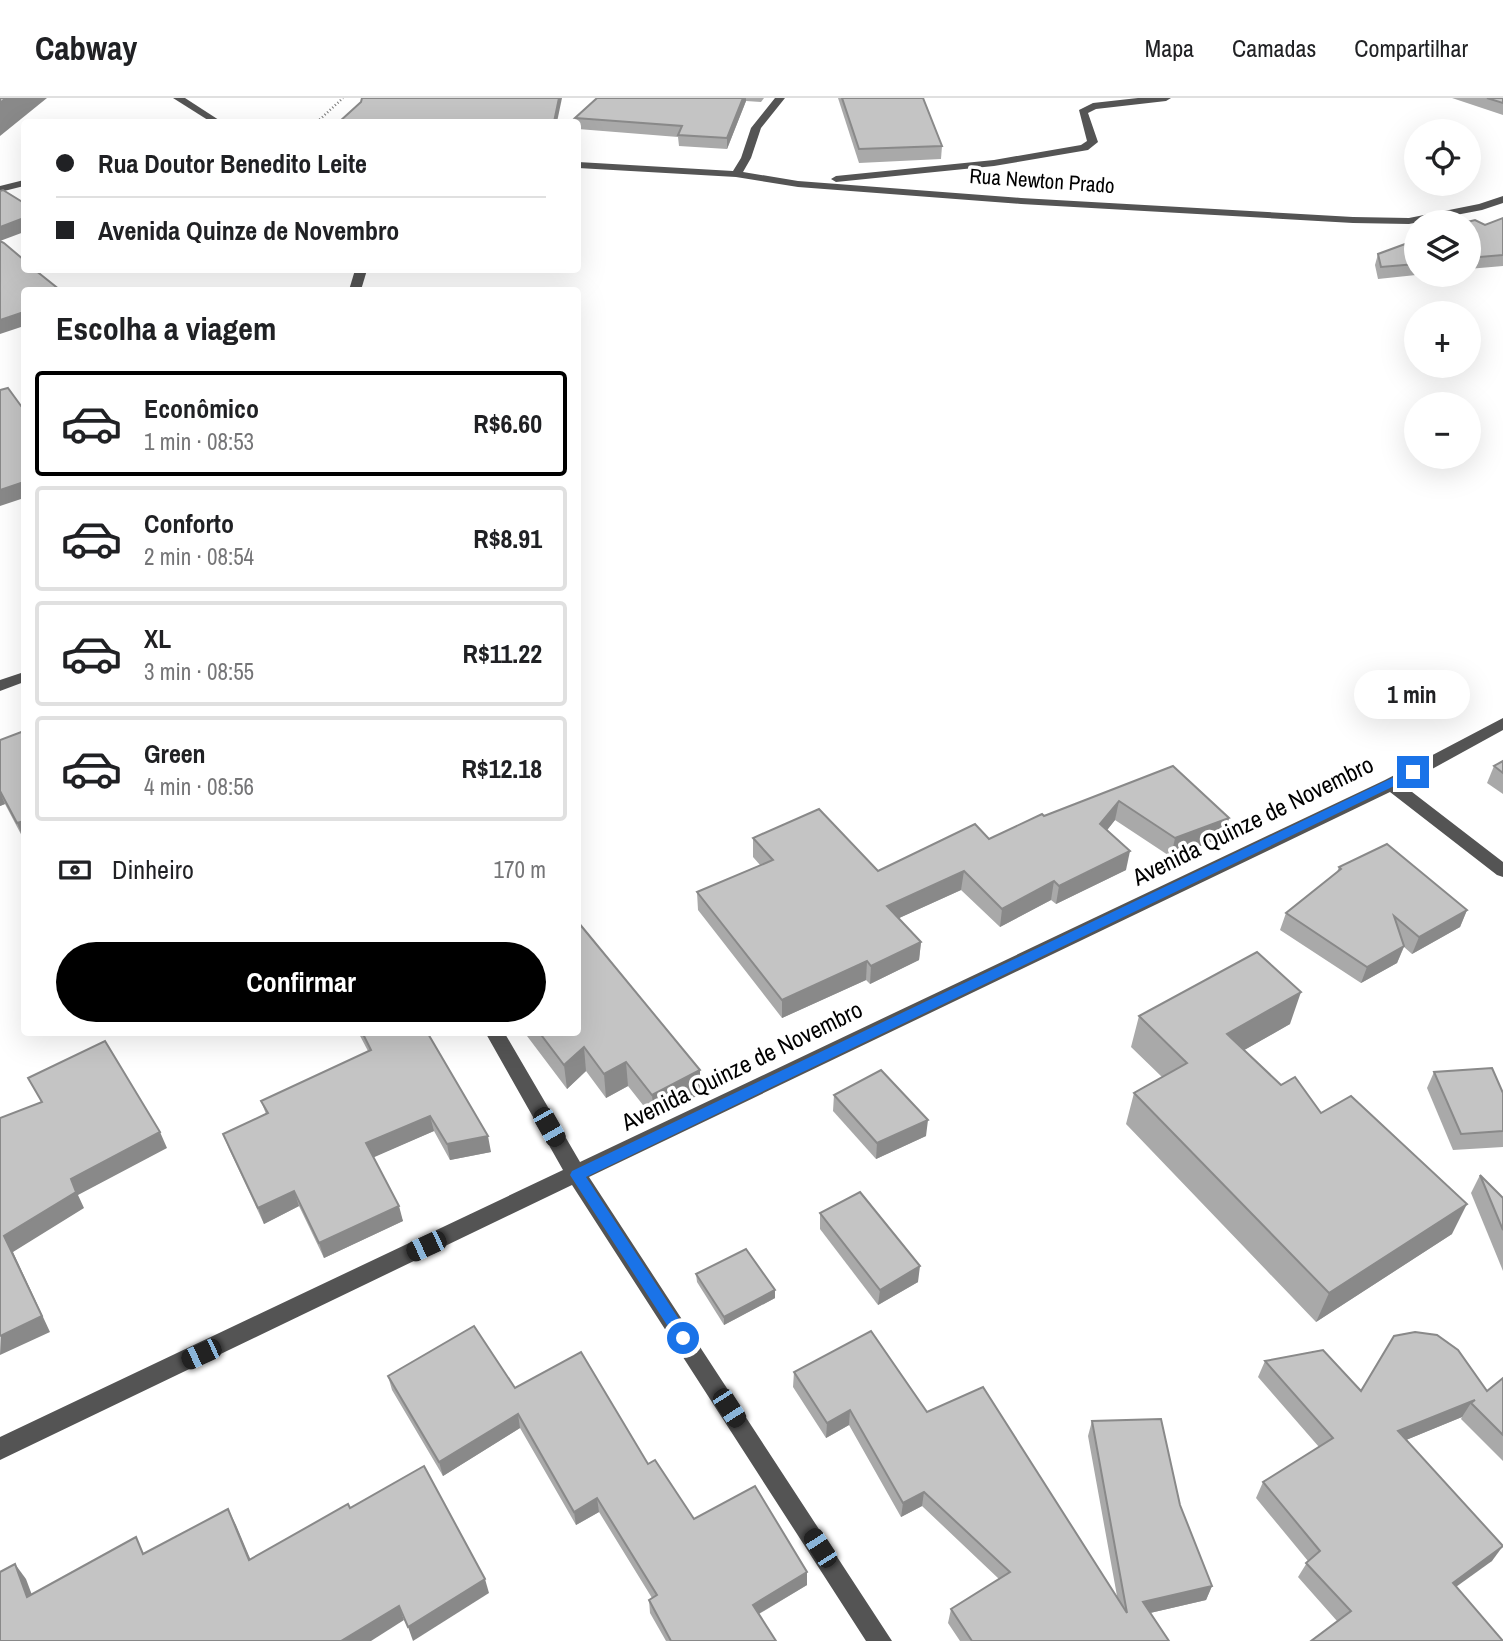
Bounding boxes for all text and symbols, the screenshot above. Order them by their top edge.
text: Cabway [35,26,137,70]
text: Mapa [1145,32,1194,64]
text: Camadas [1232,32,1316,64]
text: Compartilhar [1354,32,1468,64]
map controls [1404,119,1481,469]
button: locate [1404,119,1481,196]
text: Rua Doutor Benedito Leite [98,146,367,181]
street label: Rua Newton Prado [968,161,1116,200]
button: layers [1404,210,1481,287]
text: Avenida Quinze de Novembro [98,213,399,248]
button: + [1404,301,1481,378]
text: Escolha a viagem [56,307,276,350]
text: Econômico [144,391,259,426]
icon: car [60,392,123,455]
button: − [1404,392,1481,469]
text: R$6.60 [473,406,542,441]
text: 1 min · 08:53 [144,426,254,457]
text: Conforto [144,506,234,541]
icon: car [60,507,123,570]
text: R$8.91 [473,521,542,556]
text: 2 min · 08:54 [144,541,254,572]
text: XL [144,621,171,656]
icon: car [60,622,123,685]
text: R$11.22 [463,636,542,671]
text: 3 min · 08:55 [144,656,254,687]
callout: 1 min [1355,670,1471,720]
text: 1 min [1387,679,1437,710]
text: Green [144,736,206,771]
icon: car [60,737,123,800]
street label: Avenida Quinze de Novembro [1126,748,1378,893]
text: R$12.18 [461,751,542,786]
route end [1397,756,1429,788]
text: 4 min · 08:56 [144,771,254,802]
icon: cash [56,851,94,889]
text: Dinheiro [112,852,194,887]
text: 170 m [494,854,546,885]
button: Confirmar [56,942,546,1022]
street label: Avenida Quinze de Novembro [615,993,867,1138]
car [530,1104,569,1150]
car [403,1228,450,1264]
route start [667,1322,699,1354]
car [178,1336,225,1372]
car [709,1385,750,1431]
car [800,1525,841,1571]

